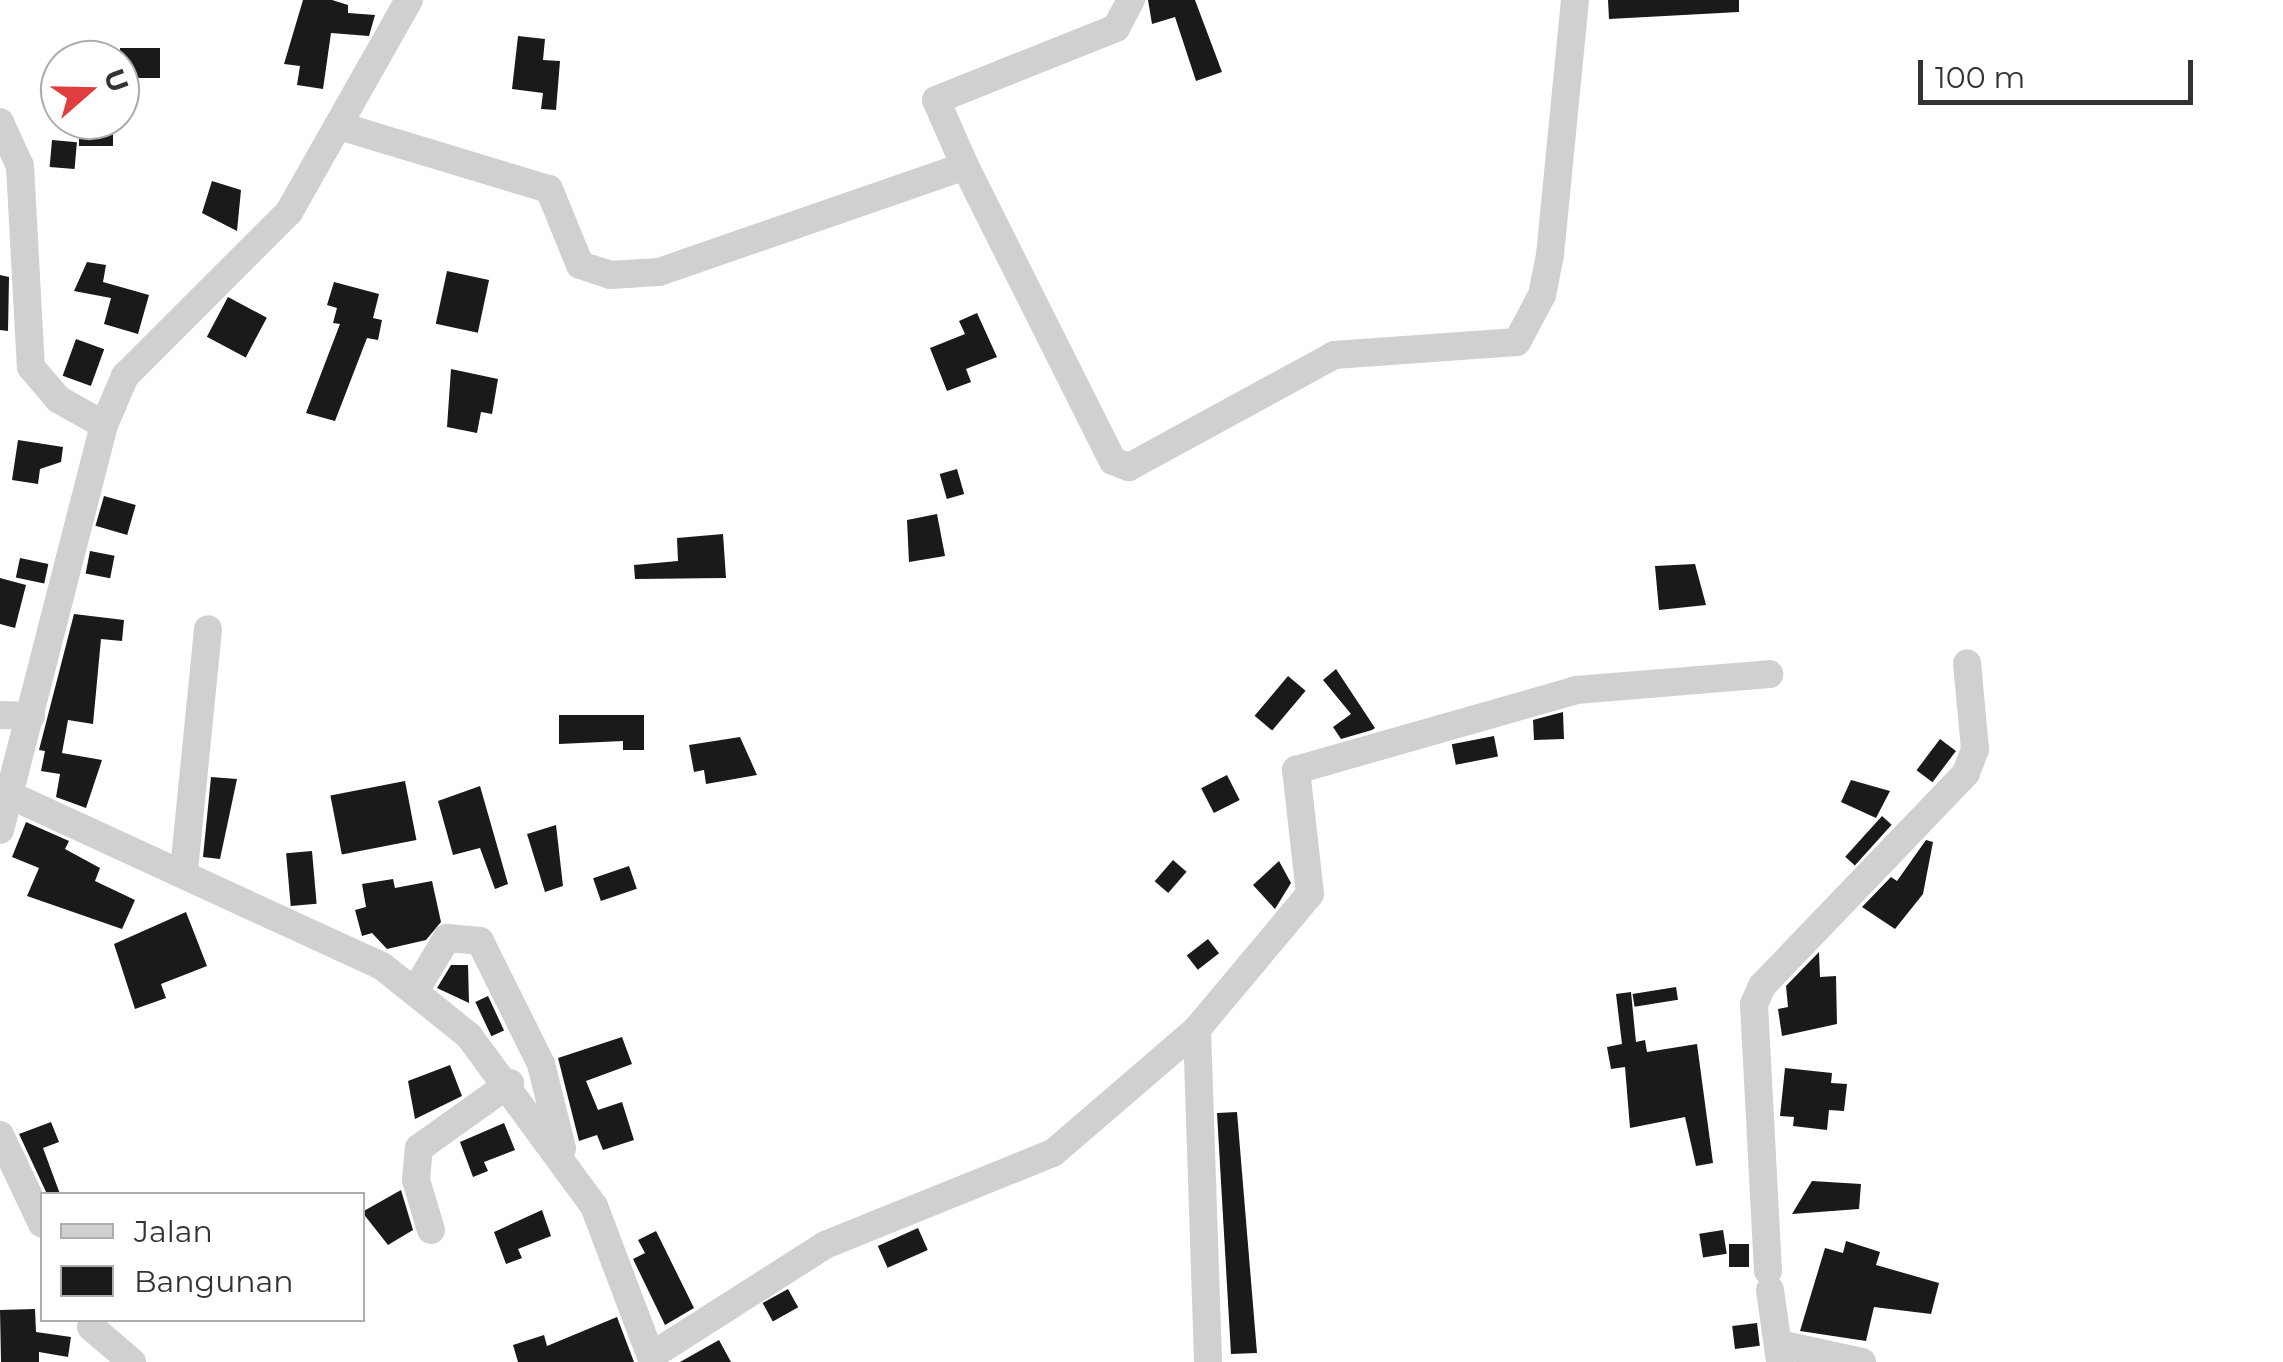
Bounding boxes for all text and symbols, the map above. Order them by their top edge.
north arrow [40,40,140,140]
scale bar [1923,40,2198,102]
text: 100 m [1935,59,2025,96]
text: U [97,64,136,97]
legend [40,1192,365,1322]
text: Jalan [134,1213,213,1250]
text: Bangunan [134,1263,294,1300]

